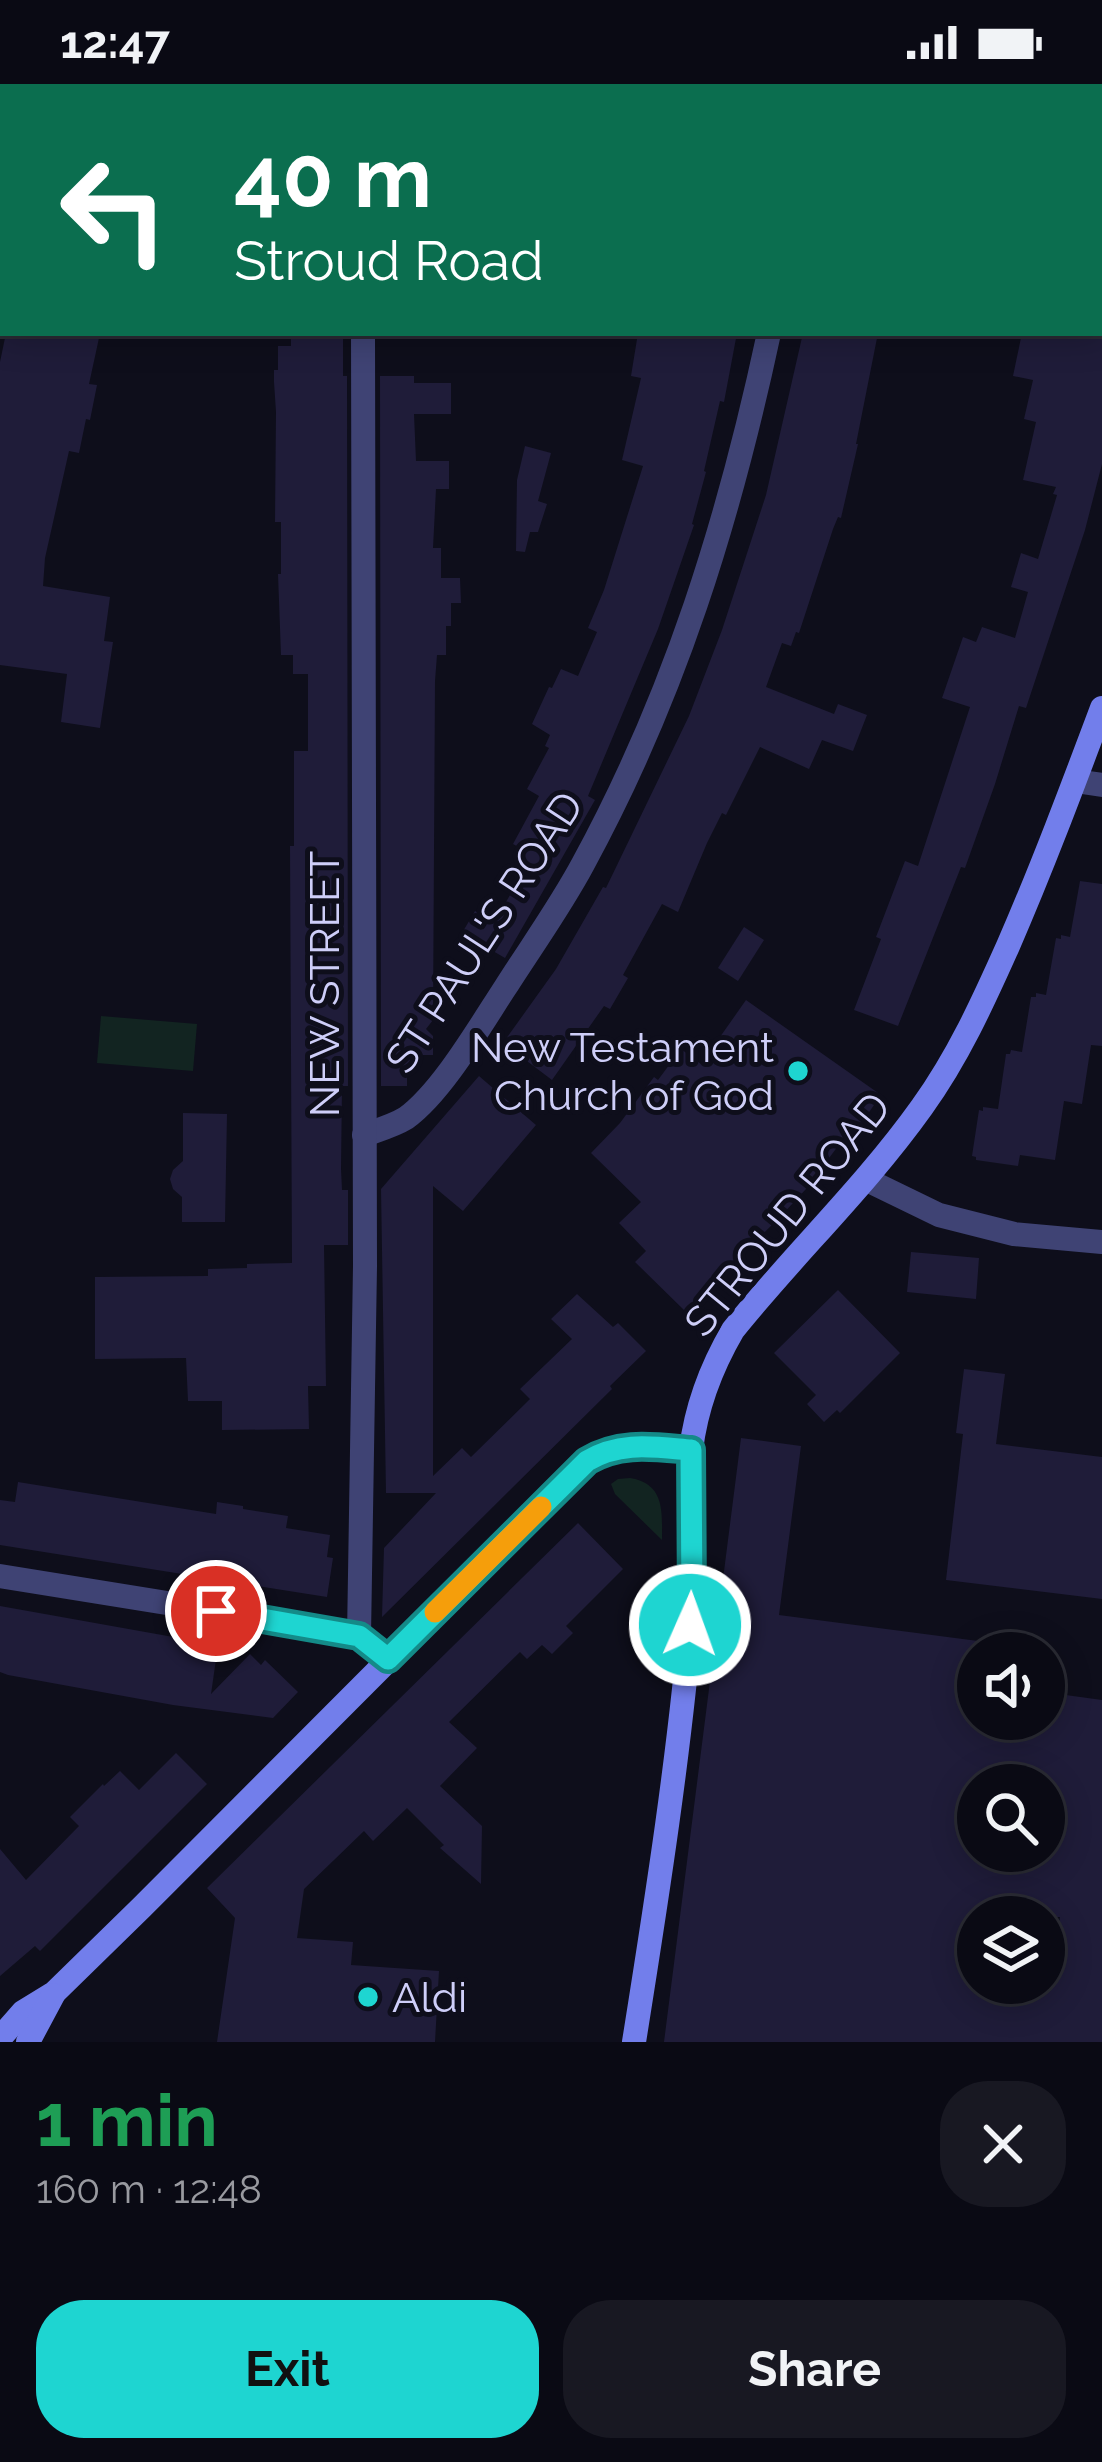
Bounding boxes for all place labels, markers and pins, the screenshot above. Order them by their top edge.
place label: New Testament Church of God [471,1023,774,1120]
marker: New Testament Church of God [785,1058,811,1084]
pin [165,1560,267,1662]
place label: Aldi [392,1973,467,2022]
marker: Aldi [355,1984,381,2010]

